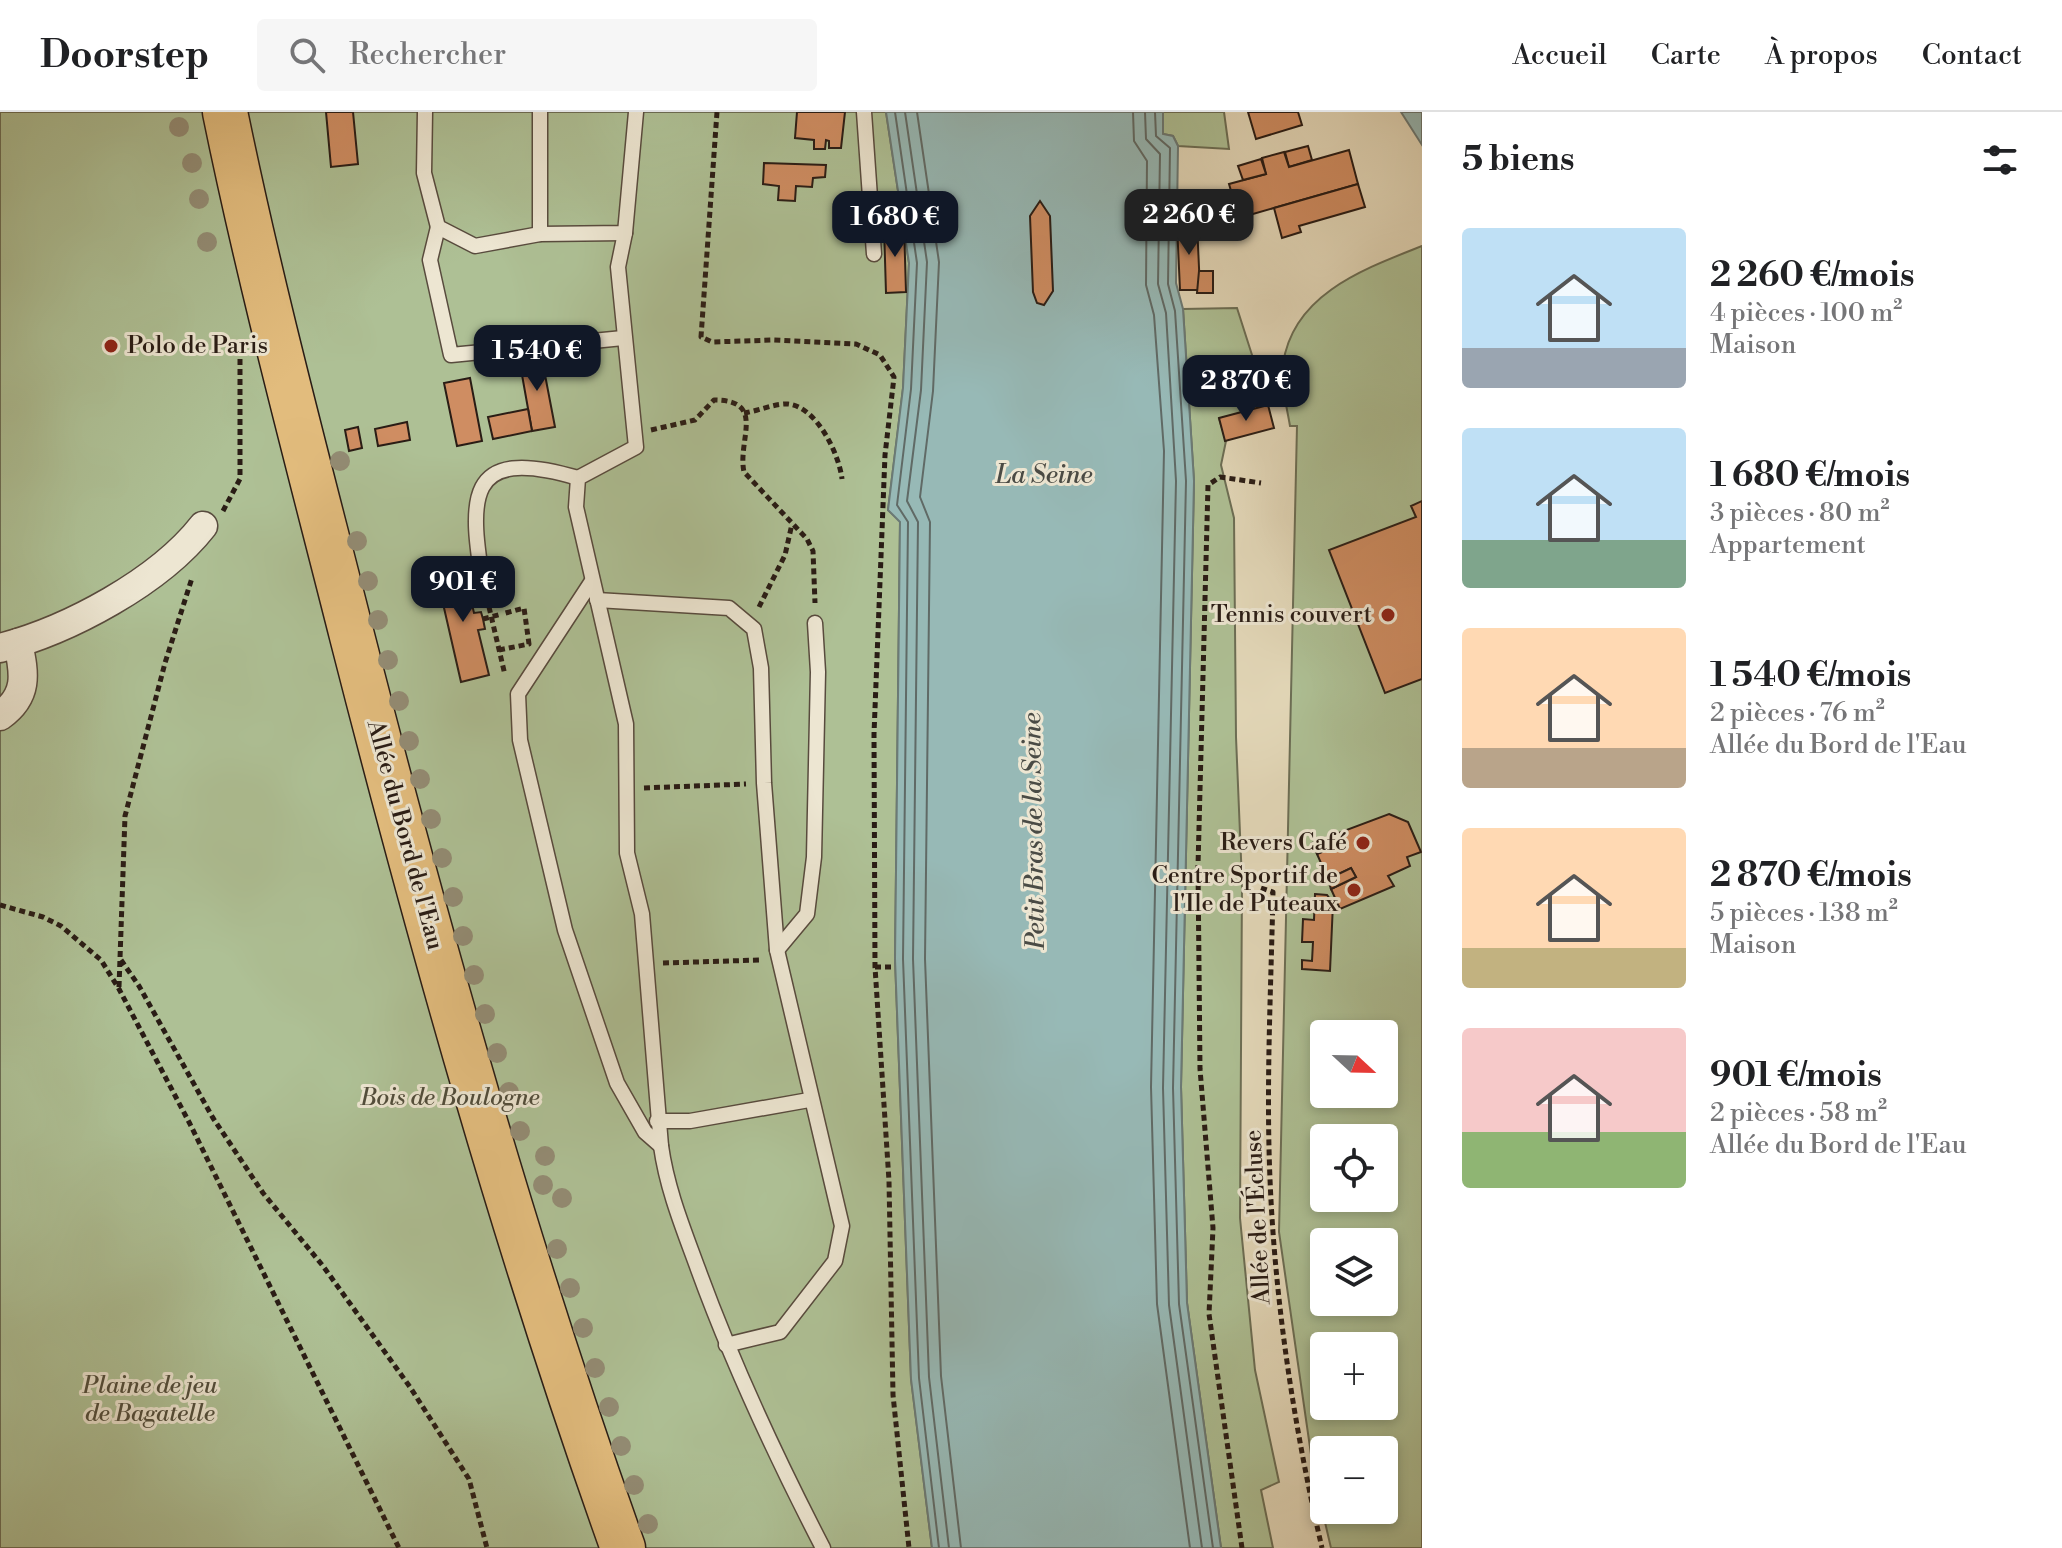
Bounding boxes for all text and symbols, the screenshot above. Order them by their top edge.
search box [257,19,817,91]
text: Doorstep [40,32,209,79]
icon: search [285,33,329,77]
text: Rechercher [349,36,506,74]
text: Accueil [1512,38,1607,73]
text: Carte [1651,38,1721,73]
text: À propos [1765,38,1878,73]
text: Contact [1922,38,2022,73]
icon: filters [1978,138,2022,182]
text: 5 biens [1462,139,1575,181]
pin: 2 260 € [1115,189,1263,257]
pin: 1 680 € [821,191,969,259]
text: 2 260 € [1142,199,1236,231]
text: 1 680 € [850,201,940,233]
text: 2 260 €/mois [1710,255,1915,297]
icon: home [1526,260,1622,356]
text: 4 pièces · 100 m² [1710,297,1902,329]
pin: 1 540 € [463,325,611,393]
text: Maison [1710,329,1796,361]
place label: Polo de Paris [127,331,268,361]
text: 1 540 € [492,335,582,367]
marker: Polo de Paris [102,337,120,355]
pin: 2 870 € [1172,355,1320,423]
text: 2 870 € [1201,365,1291,397]
text: 1 680 €/mois [1710,455,1910,497]
water label: La Seine [994,459,1093,491]
icon: home [1526,460,1622,556]
text: 3 pièces · 80 m² [1710,497,1890,529]
text: Appartement [1710,529,1866,561]
pin: 901 € [407,556,519,624]
text: 901 € [429,566,497,598]
place label: Tennis couvert [1211,600,1373,630]
marker: Tennis couvert [1379,606,1397,624]
text: 1 540 €/mois [1710,655,1911,697]
icon: home [1526,660,1622,756]
text: 2 pièces · 76 m² [1710,697,1885,729]
water label: Petit Bras de la Seine [1016,712,1052,951]
street label: Allée du Bord de l'Eau [360,716,450,954]
text: Allée du Bord de l'Eau [1710,729,1967,761]
place label: Revers Café [1220,828,1347,858]
marker: Revers Café [1354,834,1372,852]
text: 2 870 €/mois [1710,855,1912,897]
icon: home [1526,860,1622,956]
place label: Centre Sportif de l'Ile de Puteaux [1151,861,1339,919]
marker: Centre Sportif de l'Ile de Puteaux [1345,881,1363,899]
text: 5 pièces · 138 m² [1710,897,1898,929]
text: Maison [1710,929,1796,961]
north arrow [1310,1020,1398,1108]
map controls [1310,1020,1398,1524]
text: 901 €/mois [1710,1055,1882,1097]
icon: home [1526,1060,1622,1156]
park label: Bois de Boulogne [359,1083,540,1113]
text: 2 pièces · 58 m² [1710,1097,1887,1129]
button: locate [1310,1124,1398,1212]
street label: Allée de l'Écluse [1237,1129,1278,1306]
text: Allée du Bord de l'Eau [1710,1129,1967,1161]
button: layers [1310,1228,1398,1316]
button: + [1310,1332,1398,1420]
park label: Plaine de jeu de Bagatelle [82,1371,218,1429]
button: − [1310,1436,1398,1524]

